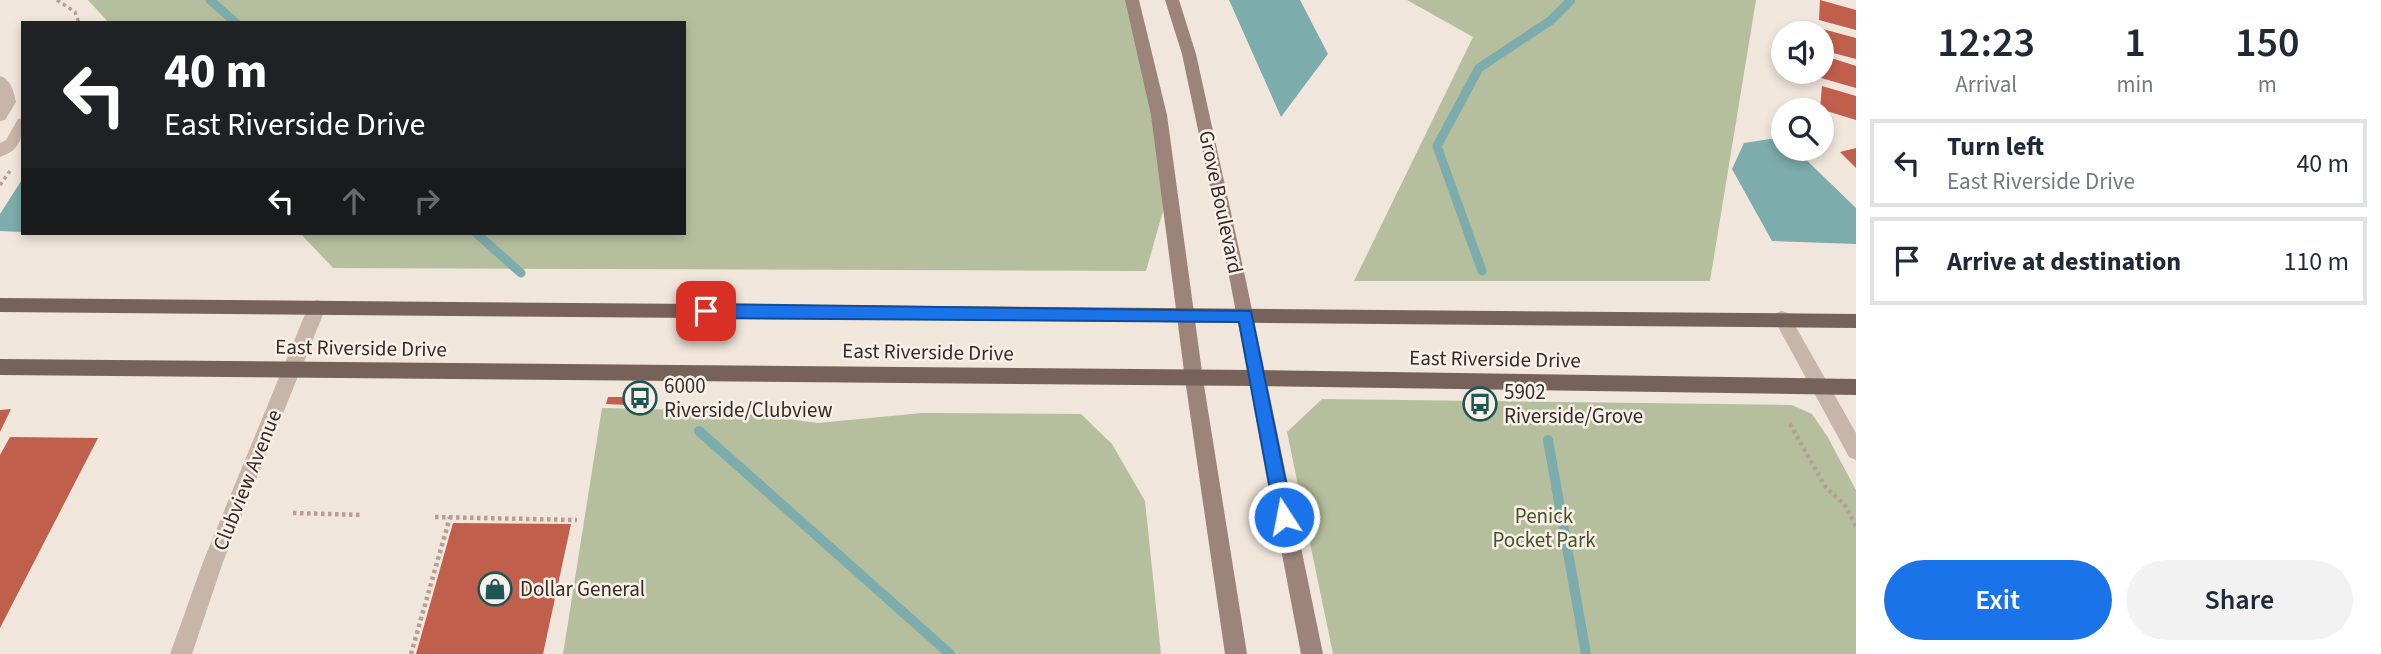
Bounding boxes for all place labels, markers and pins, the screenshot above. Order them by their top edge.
pin [676,281,736,341]
place label: 6000 Riverside/Clubview [664,371,833,425]
place label: 5902 Riverside/Grove [1504,377,1643,431]
bus stop icon: 6000 Riverside/Clubview [621,379,659,417]
bus stop icon: 5902 Riverside/Grove [1461,385,1499,423]
shop icon: Dollar General [476,570,514,608]
place label: Dollar General [520,574,645,604]

